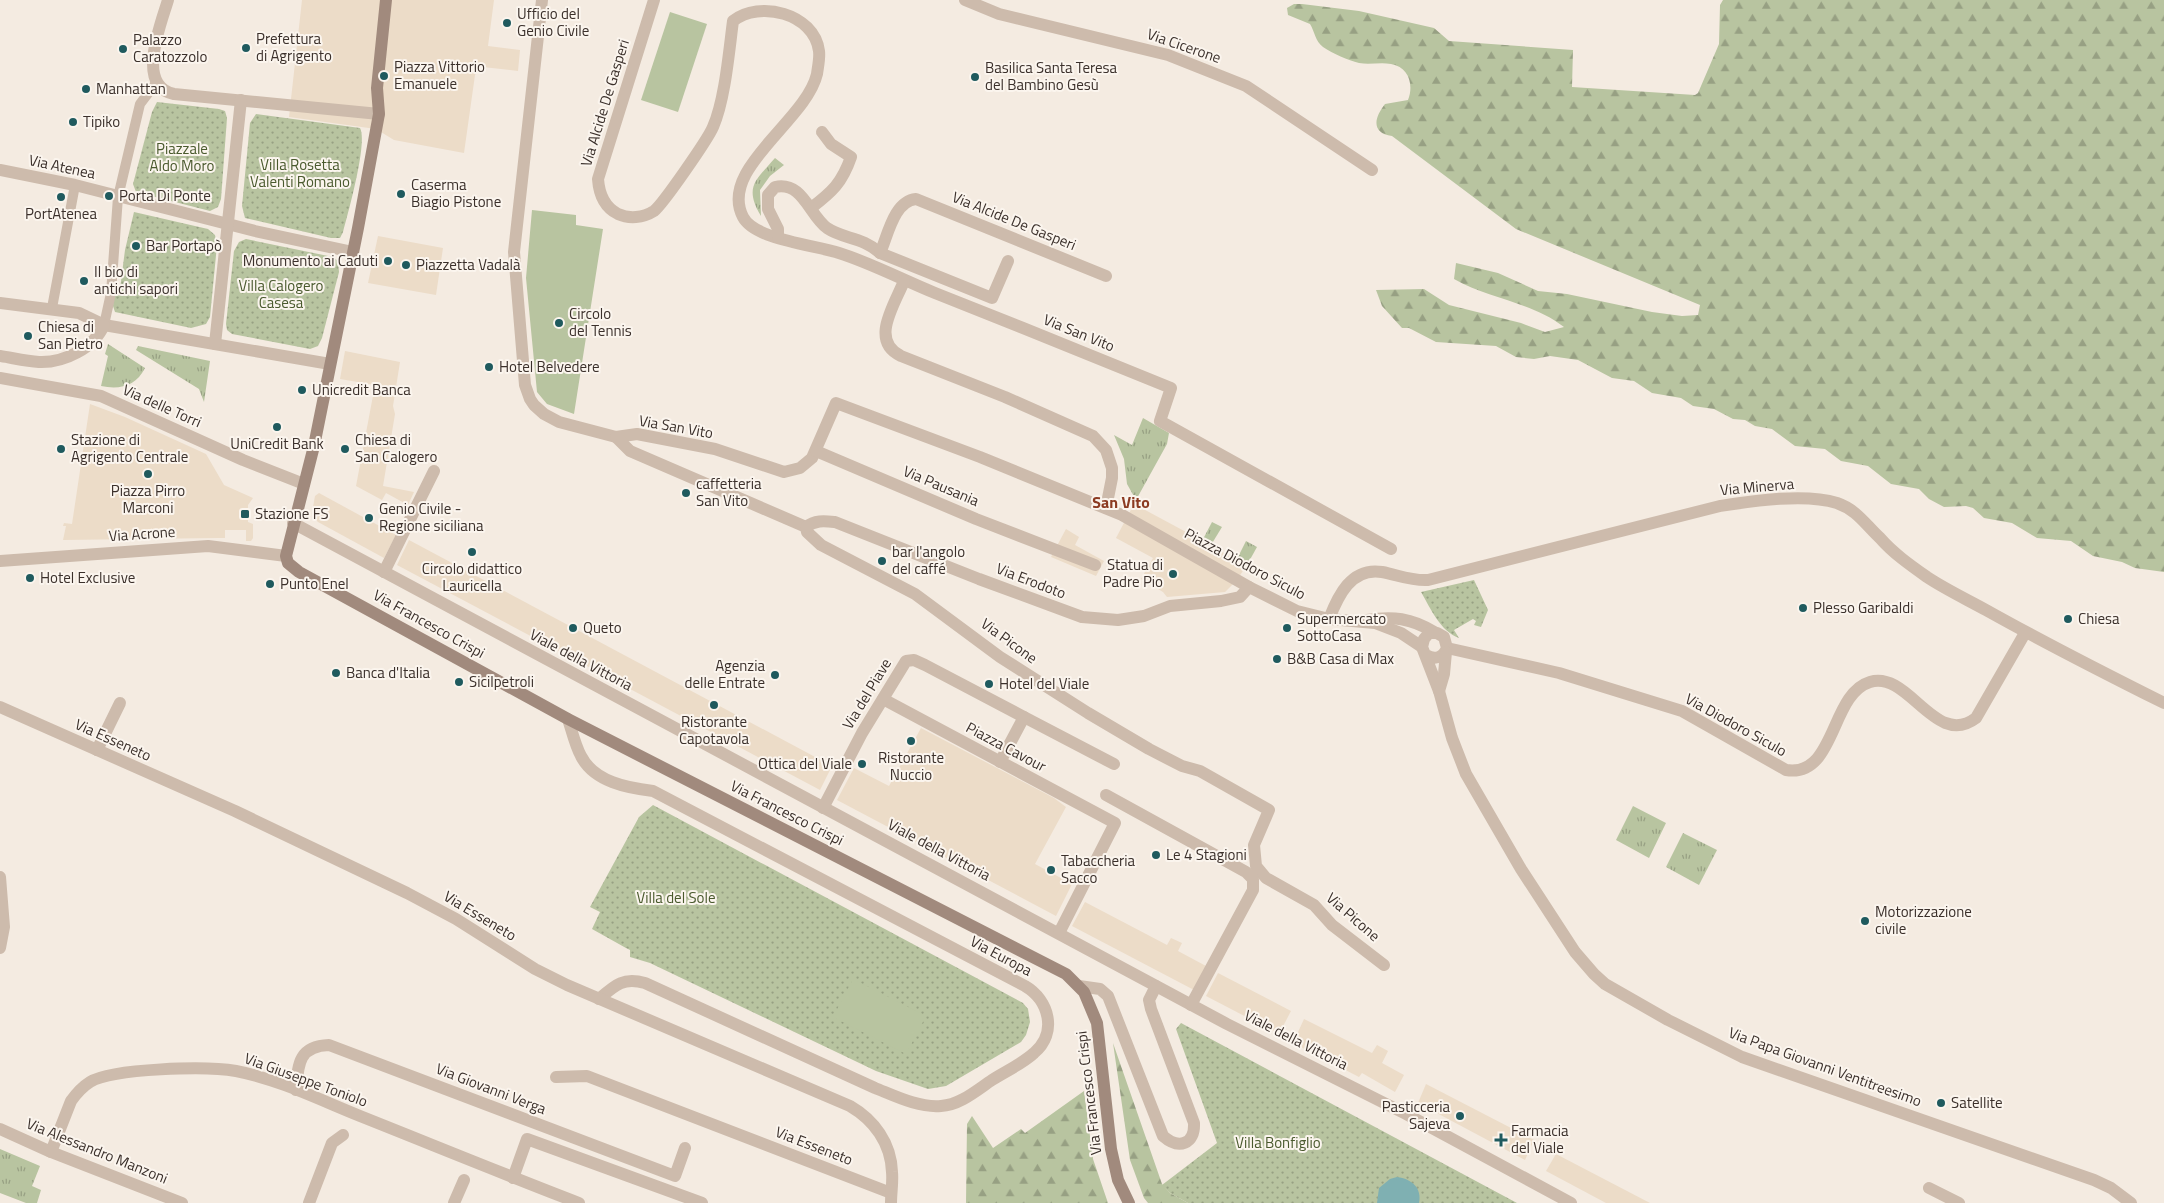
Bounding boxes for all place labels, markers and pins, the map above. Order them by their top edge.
place label: Ufficio del Genio Civile [517,2,589,42]
marker: Ufficio del Genio Civile [501,17,513,29]
place label: Prefettura di Agrigento [256,27,332,67]
place label: Palazzo Caratozzolo [133,28,208,68]
marker: Prefettura di Agrigento [240,42,252,54]
marker: Palazzo Caratozzolo [117,43,129,55]
place label: Piazza Vittorio Emanuele [394,55,485,95]
place label: Basilica Santa Teresa del Bambino Gesù [985,56,1118,96]
marker: Piazza Vittorio Emanuele [378,70,390,82]
marker: Basilica Santa Teresa del Bambino Gesù [969,71,981,83]
place label: Manhattan [96,77,166,100]
marker: Manhattan [80,83,92,95]
place label: Tipiko [83,110,120,133]
marker: Tipiko [67,116,79,128]
place label: Caserma Biagio Pistone [411,173,501,213]
place label: Porta Di Ponte [119,184,211,207]
marker: Caserma Biagio Pistone [395,188,407,200]
marker: Porta Di Ponte [103,190,115,202]
marker: PortAtenea [55,191,67,203]
place label: PortAtenea [25,202,97,225]
place label: Bar Portapò [146,234,222,257]
marker: Bar Portapò [130,240,142,252]
place label: Monumento ai Caduti [243,249,378,272]
place label: Piazzetta Vadalà [416,253,521,276]
marker: Monumento ai Caduti [382,255,394,267]
marker: Piazzetta Vadalà [400,259,412,271]
place label: Il bio di antichi sapori [94,260,178,300]
marker: Il bio di antichi sapori [78,275,90,287]
place label: Circolo del Tennis [569,302,632,342]
place label: Chiesa di San Pietro [38,315,103,355]
marker: Circolo del Tennis [553,317,565,329]
marker: Chiesa di San Pietro [22,330,34,342]
place label: Hotel Belvedere [499,355,600,378]
marker: Hotel Belvedere [483,361,495,373]
place label: Unicredit Banca [312,378,411,401]
marker: Unicredit Banca [296,384,308,396]
marker: UniCredit Bank [271,421,283,433]
place label: Stazione di Agrigento Centrale [71,428,188,468]
place label: Chiesa di San Calogero [355,428,437,468]
place label: UniCredit Bank [230,432,324,455]
marker: Stazione di Agrigento Centrale [55,443,67,455]
marker: Chiesa di San Calogero [339,443,351,455]
marker: Piazza Pirro Marconi [142,468,154,480]
place label: caffetteria San Vito [696,472,762,512]
place label: Piazza Pirro Marconi [111,479,185,519]
marker: caffetteria San Vito [680,487,692,499]
place label: Genio Civile - Regione siciliana [379,497,484,537]
place label: Stazione FS [255,502,329,525]
marker: Stazione FS [239,508,251,520]
marker: Genio Civile - Regione siciliana [363,512,375,524]
place label: bar l'angolo del caffé [892,540,965,580]
marker: Circolo didattico Lauricella [466,546,478,558]
place label: Statua di Padre Pio [1103,553,1163,593]
marker: bar l'angolo del caffé [876,555,888,567]
place label: Circolo didattico Lauricella [422,557,522,597]
place label: Hotel Exclusive [40,566,135,589]
marker: Statua di Padre Pio [1167,568,1179,580]
marker: Hotel Exclusive [24,572,36,584]
place label: Punto Enel [280,572,349,595]
marker: Punto Enel [264,578,276,590]
place label: Plesso Garibaldi [1813,596,1913,619]
marker: Plesso Garibaldi [1797,602,1809,614]
place label: Supermercato SottoCasa [1297,607,1386,647]
place label: Chiesa [2078,607,2120,630]
marker: Chiesa [2062,613,2074,625]
place label: Queto [583,616,622,639]
marker: Queto [567,622,579,634]
marker: Supermercato SottoCasa [1281,622,1293,634]
place label: B&B Casa di Max [1287,647,1394,670]
marker: B&B Casa di Max [1271,653,1283,665]
place label: Agenzia delle Entrate [685,654,765,694]
place label: Banca d'Italia [346,661,430,684]
marker: Banca d'Italia [330,667,342,679]
marker: Agenzia delle Entrate [769,669,781,681]
place label: Sicilpetroli [469,670,534,693]
place label: Hotel del Viale [999,672,1089,695]
marker: Sicilpetroli [453,676,465,688]
marker: Hotel del Viale [983,678,995,690]
marker: Ristorante Capotavola [708,699,720,711]
place label: Ristorante Capotavola [679,710,750,750]
marker: Ristorante Nuccio [905,735,917,747]
place label: Ristorante Nuccio [878,746,944,786]
place label: Ottica del Viale [758,752,852,775]
marker: Ottica del Viale [856,758,868,770]
place label: Le 4 Stagioni [1166,843,1247,866]
place label: Tabaccheria Sacco [1061,849,1136,889]
marker: Le 4 Stagioni [1150,849,1162,861]
marker: Tabaccheria Sacco [1045,864,1057,876]
place label: Motorizzazione civile [1875,900,1972,940]
marker: Motorizzazione civile [1859,915,1871,927]
place label: Satellite [1951,1091,2003,1114]
place label: Pasticceria Sajeva [1382,1095,1450,1135]
marker: Satellite [1935,1097,1947,1109]
marker: Pasticceria Sajeva [1454,1110,1466,1122]
place label: Farmacia del Viale [1511,1119,1569,1159]
marker: Farmacia del Viale [1495,1134,1507,1146]

